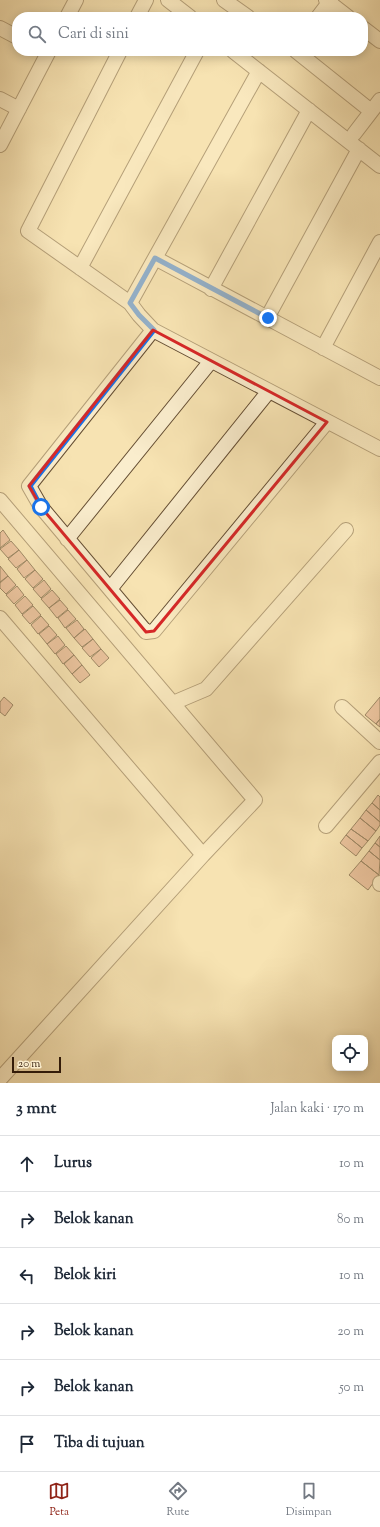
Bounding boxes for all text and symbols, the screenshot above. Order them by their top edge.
search box [12,12,368,56]
icon: search [26,23,48,45]
text: Cari di sini [58,24,129,45]
route end [259,309,277,327]
route start [32,498,50,516]
map controls [332,1035,368,1071]
button: locate [332,1035,368,1071]
scale bar [12,1055,61,1074]
text: 20 m [18,1056,40,1072]
text: 3 mnt [16,1097,56,1121]
text: Jalan kaki · 170 m [270,1100,364,1118]
icon: ahead [16,1153,38,1175]
text: Lurus [54,1153,92,1174]
text: 10 m [339,1155,364,1173]
icon: right [16,1209,38,1231]
text: Belok kanan [54,1209,134,1230]
text: 80 m [337,1211,364,1229]
icon: left [16,1265,38,1287]
text: Belok kiri [54,1265,116,1286]
text: 10 m [339,1267,364,1285]
icon: right [16,1321,38,1343]
text: Belok kanan [54,1321,134,1342]
text: 20 m [338,1323,364,1341]
icon: right [16,1377,38,1399]
text: Belok kanan [54,1377,134,1398]
text: 50 m [339,1379,364,1397]
icon: arrive [16,1433,38,1455]
text: Tiba di tujuan [54,1433,145,1454]
tab: Peta [48,1480,70,1520]
tab: Rute [167,1480,189,1520]
tab: Disimpan [286,1480,332,1520]

